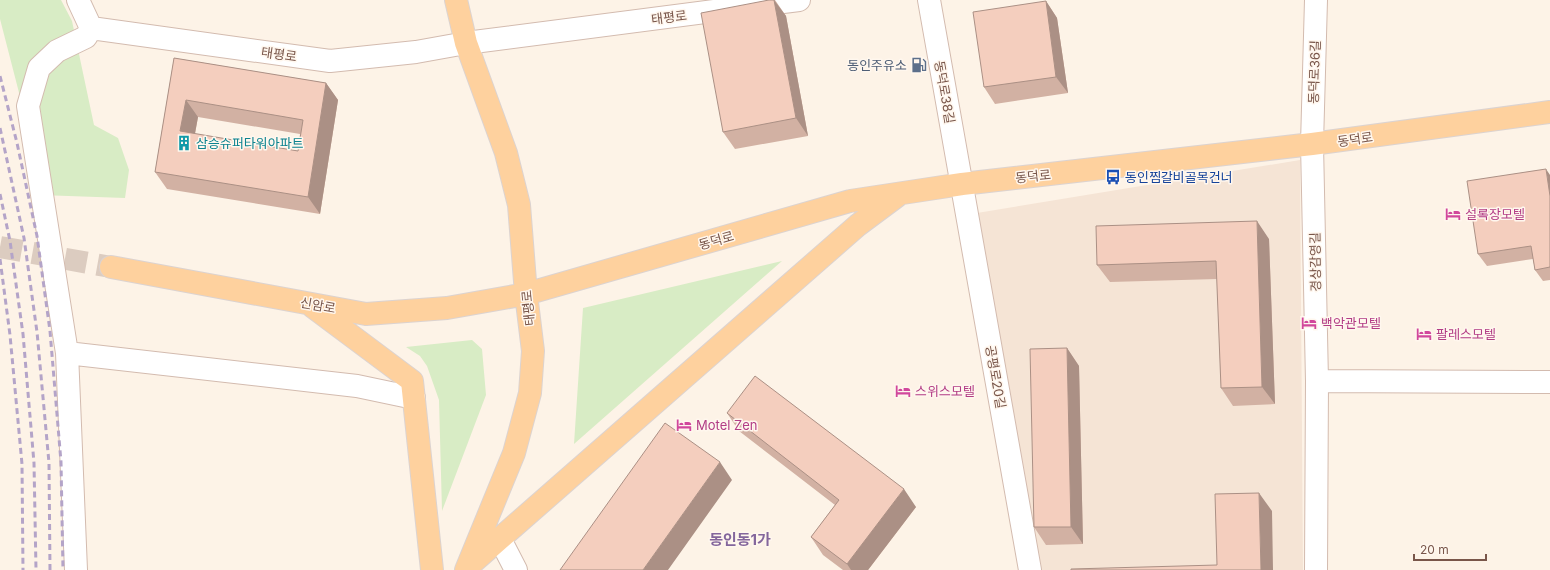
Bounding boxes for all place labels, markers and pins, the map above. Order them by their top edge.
fuel station icon: 동인주유소 [910,56,928,74]
place label: 동인주유소 [847,57,907,73]
building icon: 삼승슈퍼타워아파트 [175,134,193,152]
place label: 삼승슈퍼타워아파트 [196,135,304,151]
bus stop icon: 동인찜갈비골목건너 [1104,168,1122,186]
place label: 동인찜갈비골목건너 [1125,169,1233,185]
hotel icon: 설록장모텔 [1444,205,1462,223]
place label: 설록장모텔 [1465,206,1525,222]
hotel icon: 백악관모텔 [1300,314,1318,332]
place label: 백악관모텔 [1321,315,1381,331]
hotel icon: 팔레스모텔 [1415,325,1433,343]
place label: 팔레스모텔 [1436,326,1496,342]
hotel icon: 스위스모텔 [894,382,912,400]
place label: 스위스모텔 [915,383,975,399]
hotel icon: Motel Zen [675,416,693,434]
place label: Motel Zen [696,417,757,433]

